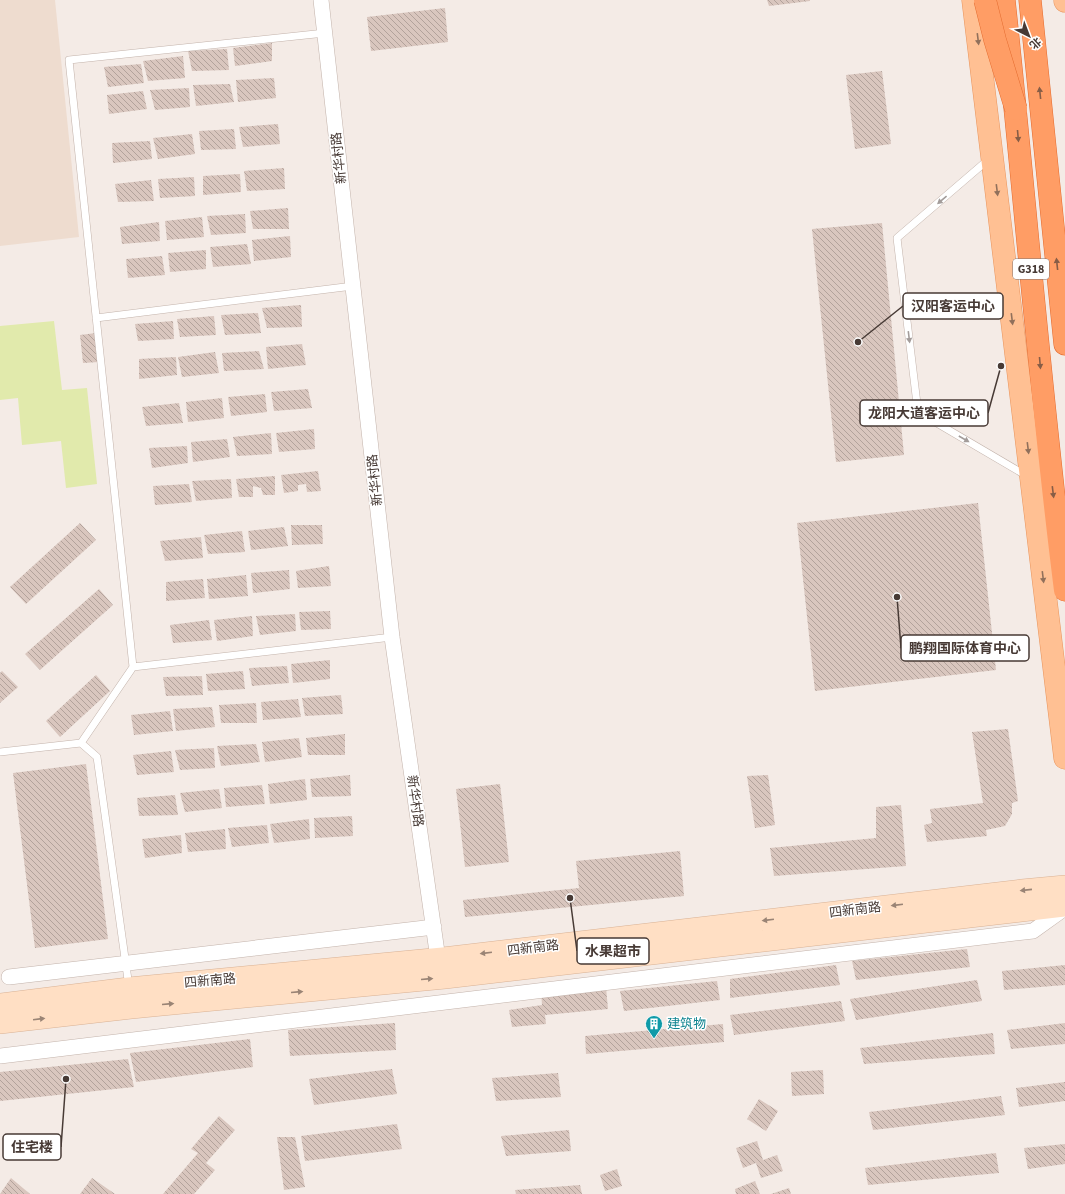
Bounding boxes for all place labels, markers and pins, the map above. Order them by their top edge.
callout: 汉阳客运中心 [903,293,1003,319]
callout: 龙阳大道客运中心 [860,400,988,426]
callout: 鹏翔国际体育中心 [901,635,1029,661]
callout: 水果超市 [577,938,649,964]
building icon: 建筑物 [644,1014,664,1039]
place label: 建筑物 [667,1015,706,1033]
callout: 住宅楼 [3,1134,61,1160]

